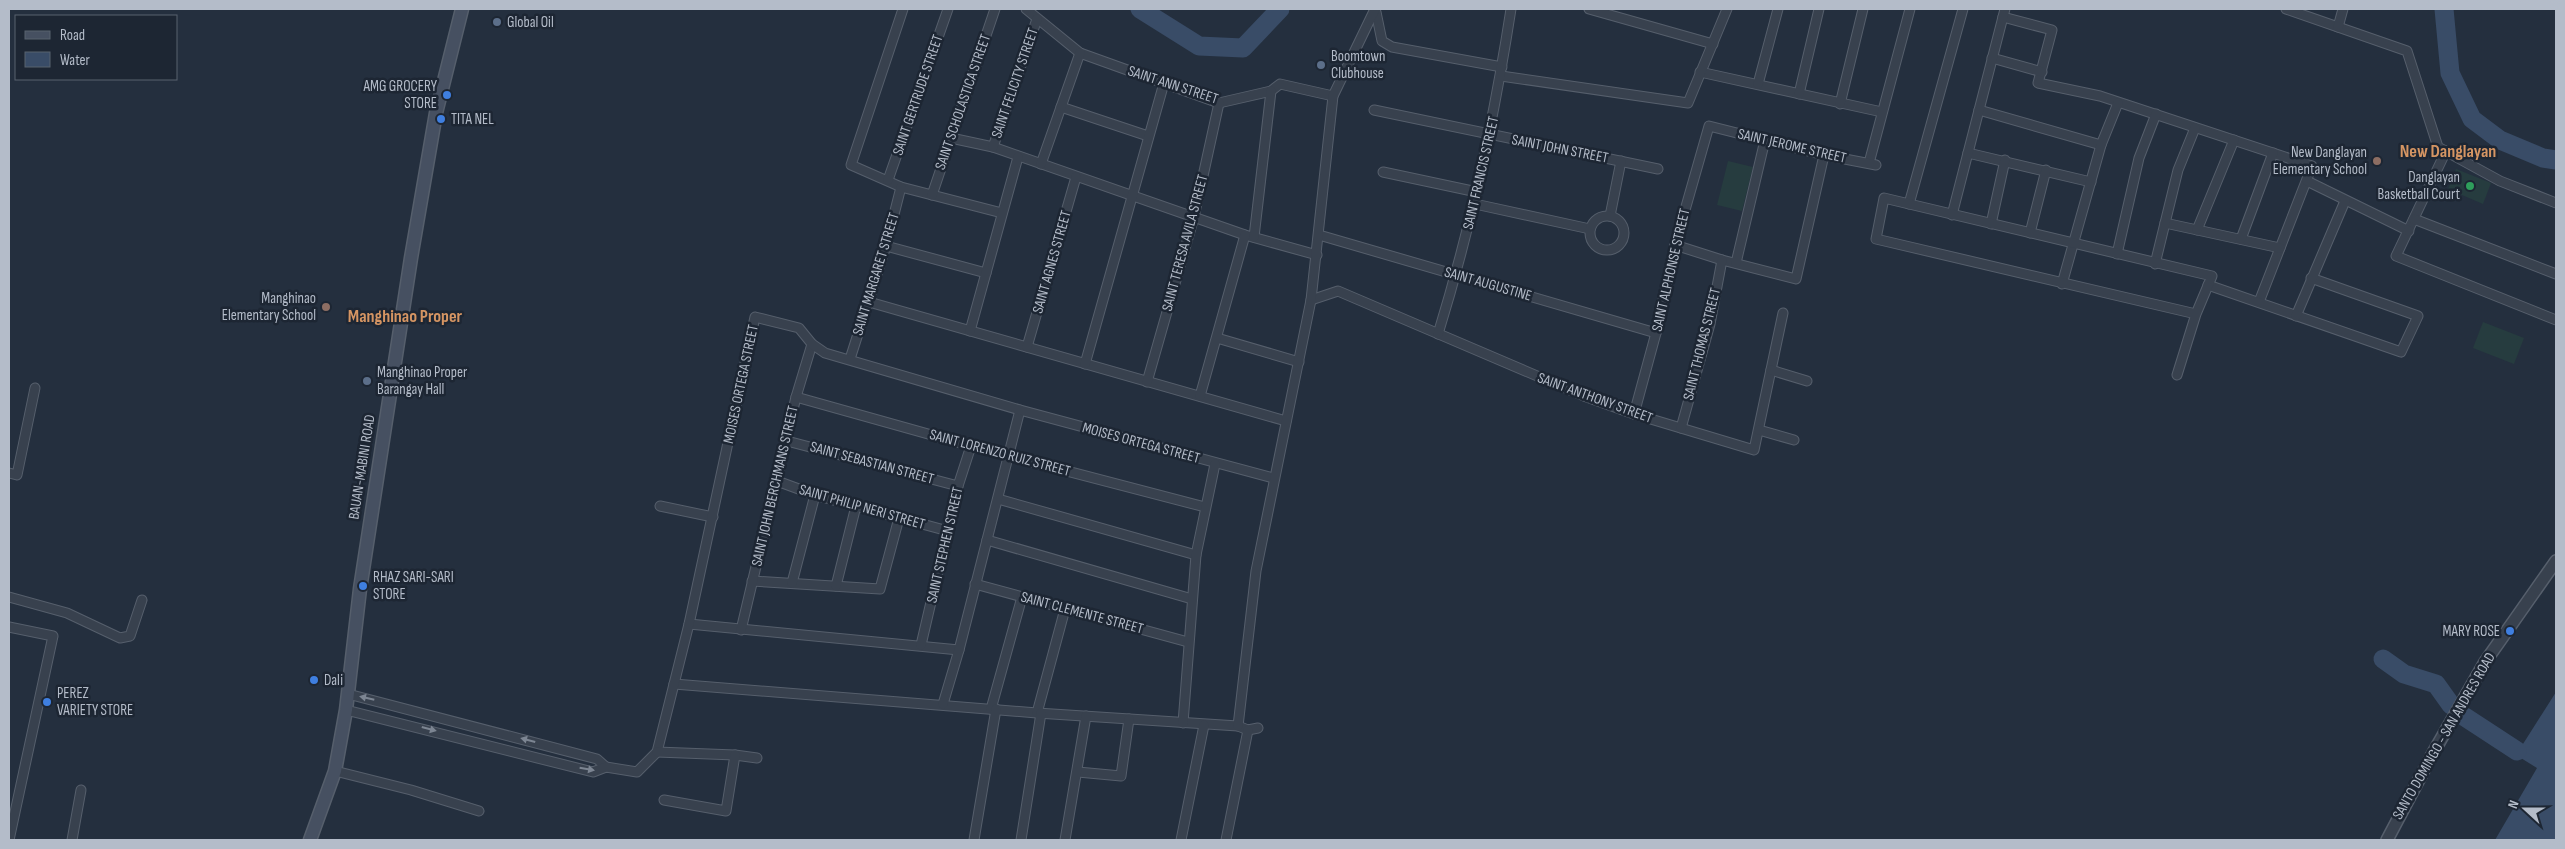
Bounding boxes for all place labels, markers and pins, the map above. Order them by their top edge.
place label: Global Oil [507,13,554,32]
marker: Global Oil [491,16,503,28]
place label: Boomtown Clubhouse [1331,47,1385,83]
marker: Boomtown Clubhouse [1315,59,1327,71]
place label: AMG GROCERY STORE [363,77,438,113]
marker: AMG GROCERY STORE [441,89,453,101]
place label: TITA NEL [451,110,494,129]
marker: TITA NEL [435,113,447,125]
place label: New Danglayan Elementary School [2273,143,2367,179]
marker: New Danglayan Elementary School [2371,155,2383,167]
place label: Danglayan Basketball Court [2377,168,2460,204]
marker: Danglayan Basketball Court [2464,180,2476,192]
place label: Manghinao Elementary School [222,289,316,325]
marker: Manghinao Elementary School [320,301,332,313]
place label: Manghinao Proper Barangay Hall [377,363,468,399]
marker: Manghinao Proper Barangay Hall [361,375,373,387]
place label: RHAZ SARI-SARI STORE [373,568,454,604]
marker: RHAZ SARI-SARI STORE [357,580,369,592]
place label: MARY ROSE [2443,622,2500,641]
marker: MARY ROSE [2504,625,2516,637]
place label: Dali [324,671,343,690]
marker: Dali [308,674,320,686]
place label: PEREZ VARIETY STORE [57,684,133,720]
marker: PEREZ VARIETY STORE [41,696,53,708]

